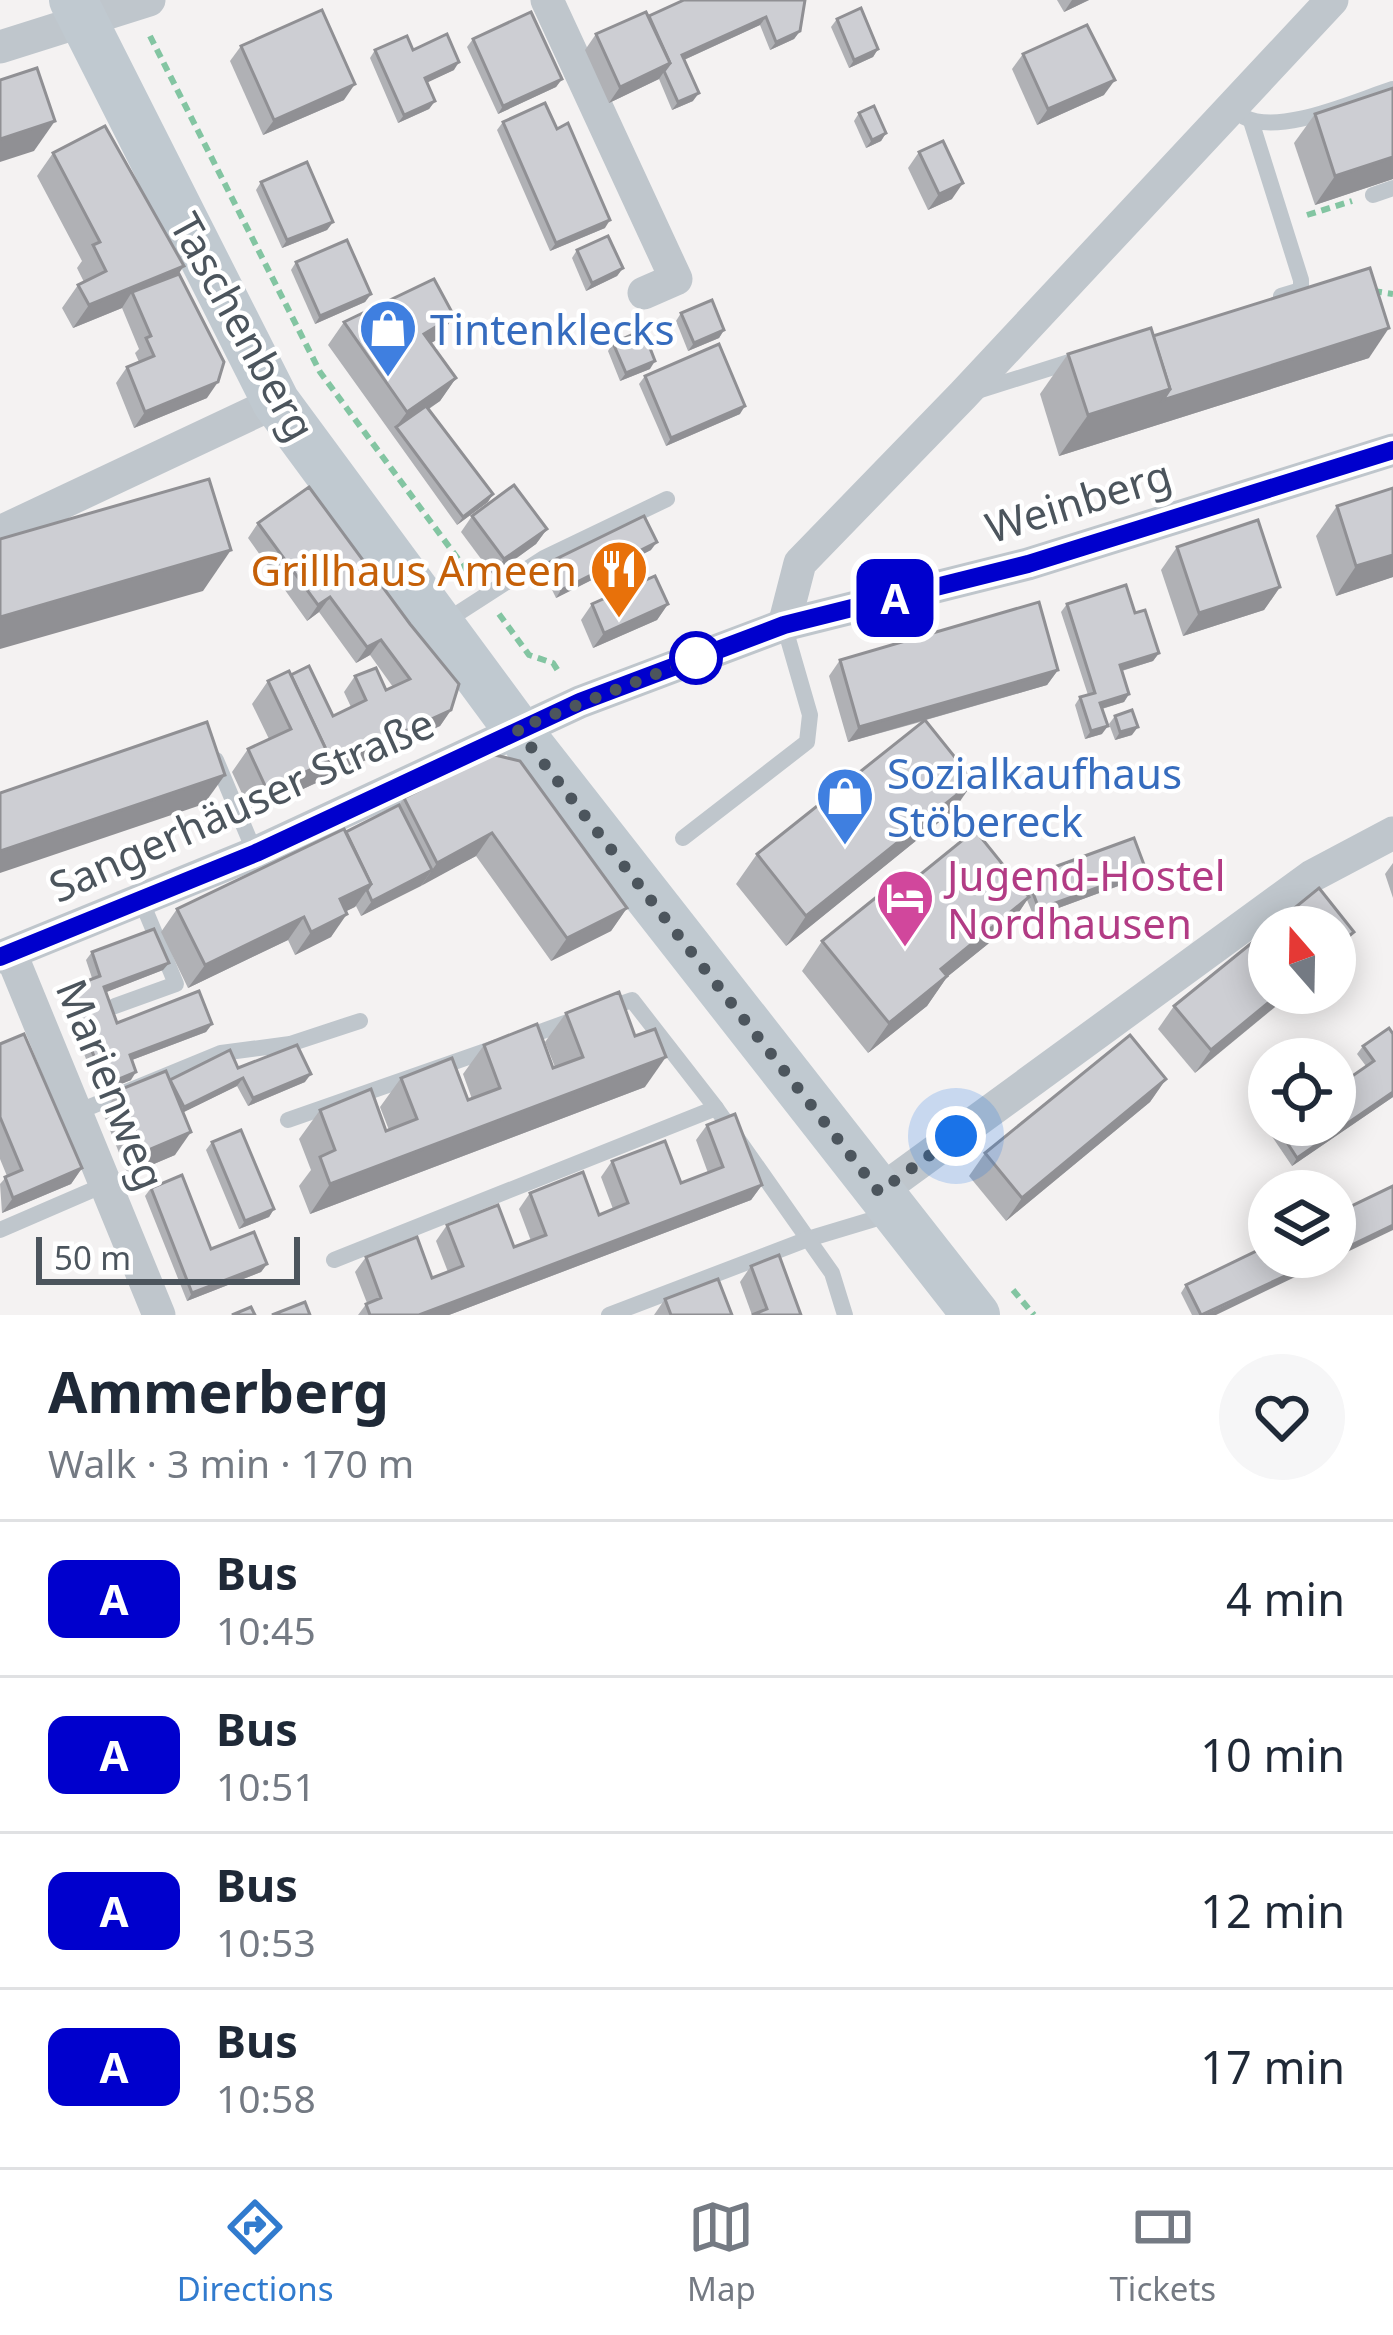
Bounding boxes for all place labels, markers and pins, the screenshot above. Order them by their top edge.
shop icon: Tintenklecks [357,297,419,379]
place label: Tintenklecks [430,300,675,357]
restaurant icon: Grillhaus Ameen [588,538,650,620]
place label: Grillhaus Ameen [251,541,577,598]
unlabelled marker [671,633,721,683]
place label: Sozialkaufhaus Stöbereck [887,744,1182,849]
shop icon: Sozialkaufhaus Stöbereck [814,765,876,847]
place label: Jugend-Hostel Nordhausen [943,846,1226,951]
hotel icon: Jugend-Hostel Nordhausen [874,867,936,949]

